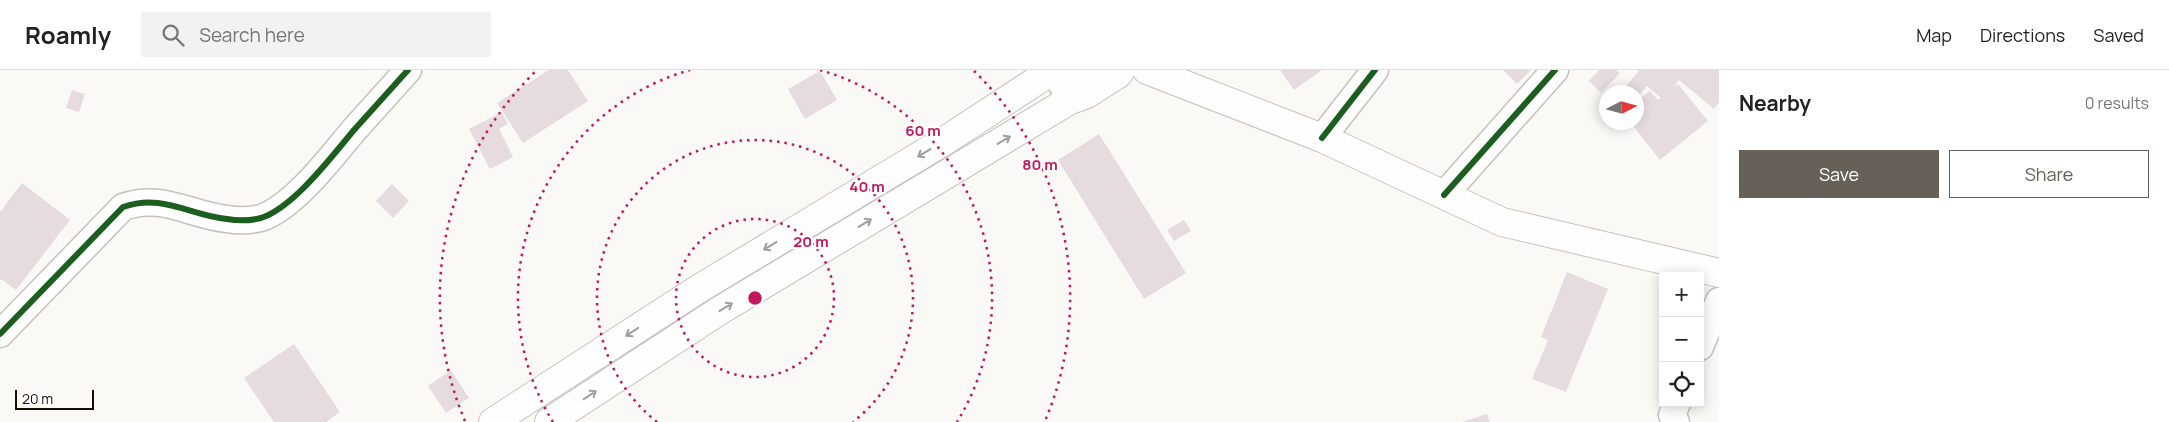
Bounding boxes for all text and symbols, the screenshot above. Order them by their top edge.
search box [141,12,491,57]
text: Roamly [25,18,111,51]
icon: search [159,21,187,49]
text: Search here [199,22,305,48]
text: Map [1916,23,1952,47]
text: Directions [1980,23,2065,47]
text: Saved [2093,23,2144,47]
north arrow [1599,85,1644,130]
text: Nearby [1739,89,1811,117]
text: 0 results [2085,92,2149,114]
text: 60 m [905,120,941,141]
one-way arrow [997,134,1011,144]
one-way arrow [917,147,931,158]
button: Save [1739,150,1939,198]
button: Share [1949,150,2149,198]
text: 80 m [1022,154,1058,175]
text: 40 m [849,176,885,197]
one-way arrow [858,218,872,228]
text: 20 m [793,231,829,252]
one-way arrow [763,241,777,251]
map controls [1659,272,1704,407]
button: + [1659,272,1704,317]
centre of rings [746,289,764,307]
one-way arrow [718,302,732,312]
button: − [1659,317,1704,362]
one-way arrow [625,327,639,337]
button: locate [1659,362,1704,407]
scale bar [15,387,94,410]
text: 20 m [22,389,53,408]
one-way arrow [582,390,596,400]

